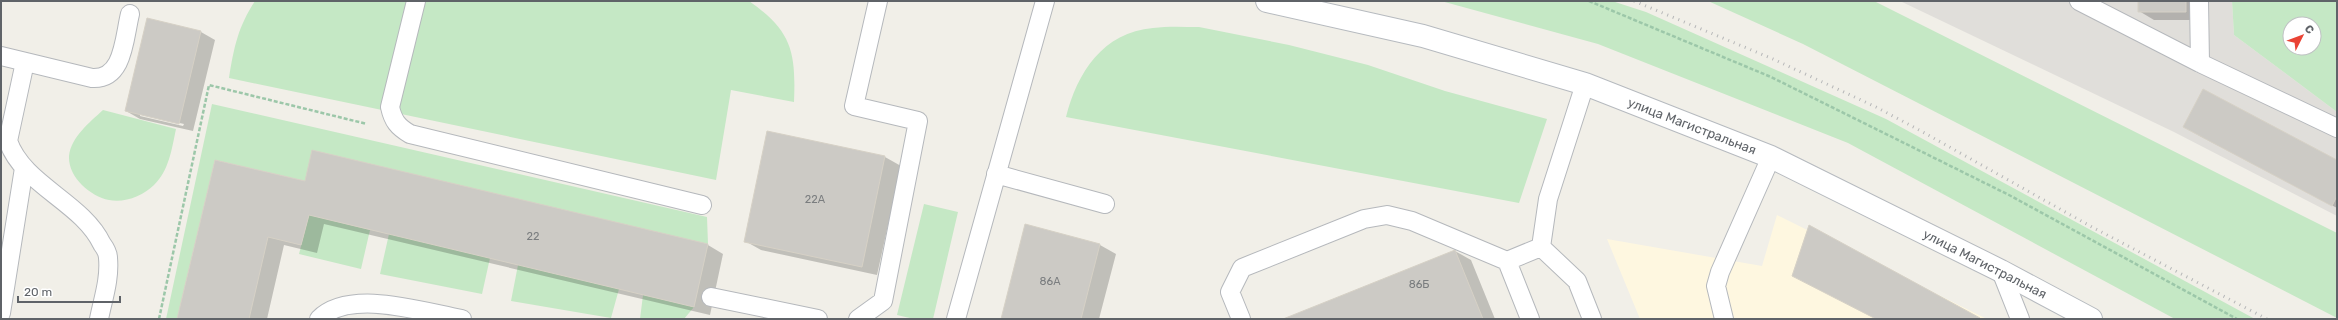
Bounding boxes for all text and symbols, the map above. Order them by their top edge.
north arrow [2282,16,2322,56]
text: С [2302,22,2317,37]
street label: улица Магистральная [1626,95,1758,157]
house number: 22А [805,193,826,206]
street label: улица Магистральная [1921,226,2049,302]
house number: 22 [527,230,539,243]
house number: 86А [1040,275,1061,288]
scale bar [18,278,120,304]
house number: 86Б [1409,278,1429,291]
text: 20 m [24,285,52,299]

